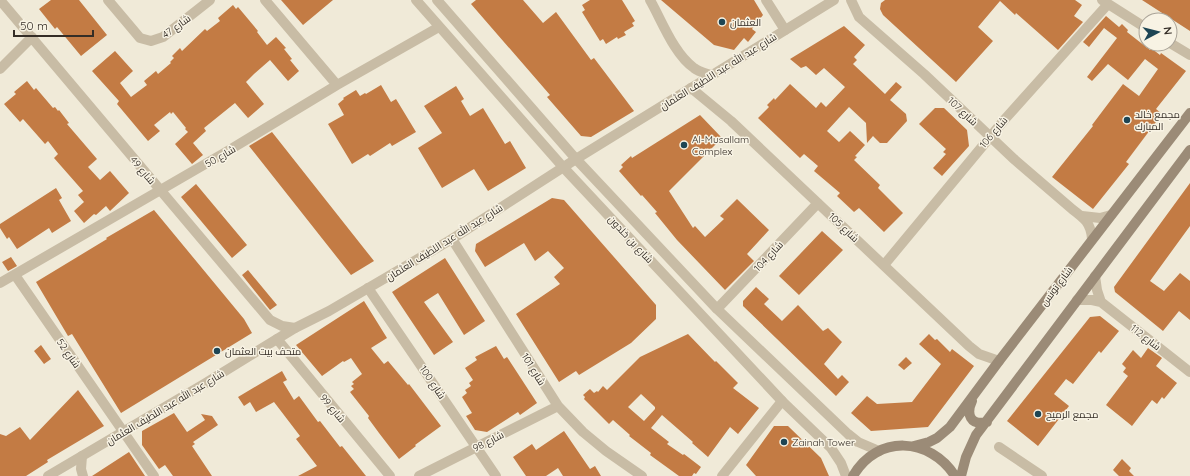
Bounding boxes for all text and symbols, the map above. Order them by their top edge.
scale bar [14,12,93,38]
street label: شارع 47 [159,12,193,41]
north arrow [1138,12,1178,52]
place label: العثمان [730,16,761,29]
marker: العثمان [717,17,727,27]
text: 50 m [20,18,48,33]
text: N [1160,26,1175,36]
street label: شارع عبد الله عبد اللطيف العثمان [657,29,779,113]
street label: شارع 107 [945,94,980,129]
place label: مجمع خالد المبارك [1135,108,1180,133]
street label: شارع 106 [976,114,1010,151]
marker: مجمع خالد المبارك [1122,115,1132,125]
place label: Al-Musallam Complex [692,133,749,158]
marker: Al-Musallam Complex [679,140,689,150]
street label: شارع 50 [202,142,238,170]
street label: شارع 49 [127,154,158,187]
street label: شارع عبد الله عبد اللطيف العثمان [383,200,505,284]
street label: شارع 105 [826,210,862,245]
street label: شارع بن خلدون [605,213,656,266]
street label: شارع 104 [751,238,786,274]
street label: شارع تونس [1037,264,1075,308]
street label: شارع 112 [1128,321,1164,353]
street label: شارع 52 [54,336,83,371]
place label: متحف بيت العثمان [225,345,301,358]
marker: متحف بيت العثمان [212,346,222,356]
street label: شارع 101 [519,351,548,388]
street label: شارع 100 [417,363,449,402]
street label: شارع عبد الله عبد اللطيف العثمان [103,366,227,448]
street label: شارع 99 [317,391,348,425]
place label: مجمع الرميح [1046,408,1098,421]
marker: مجمع الرميح [1033,409,1043,419]
street label: شارع 98 [471,428,506,455]
place label: Zainah Tower [792,436,855,449]
marker: Zainah Tower [779,437,789,447]

